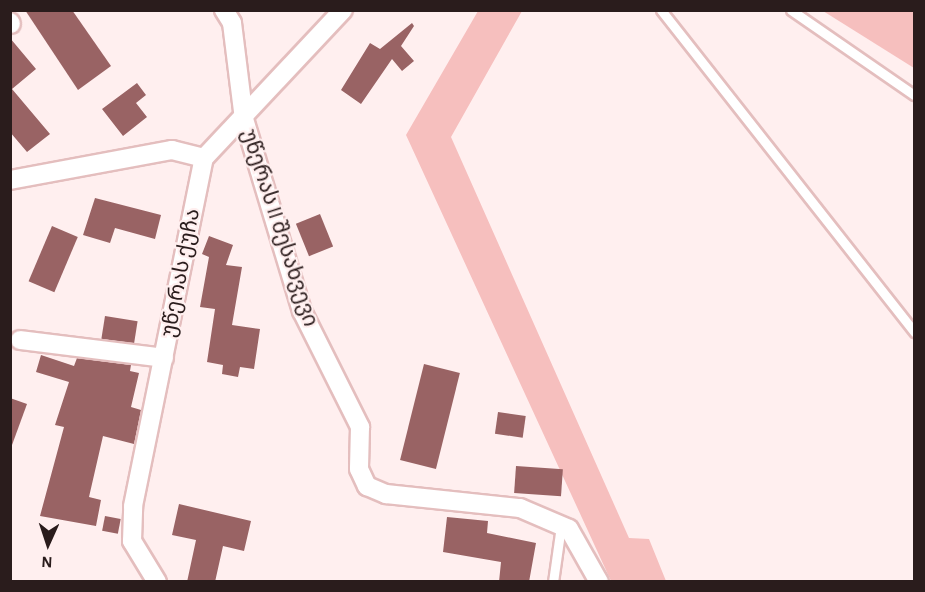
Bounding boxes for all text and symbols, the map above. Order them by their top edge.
street label: უწერას II შესახვევი [235,126,323,330]
street label: უწერას ქუჩა [156,206,206,340]
north arrow [18,514,78,574]
text: N [41,554,53,570]

